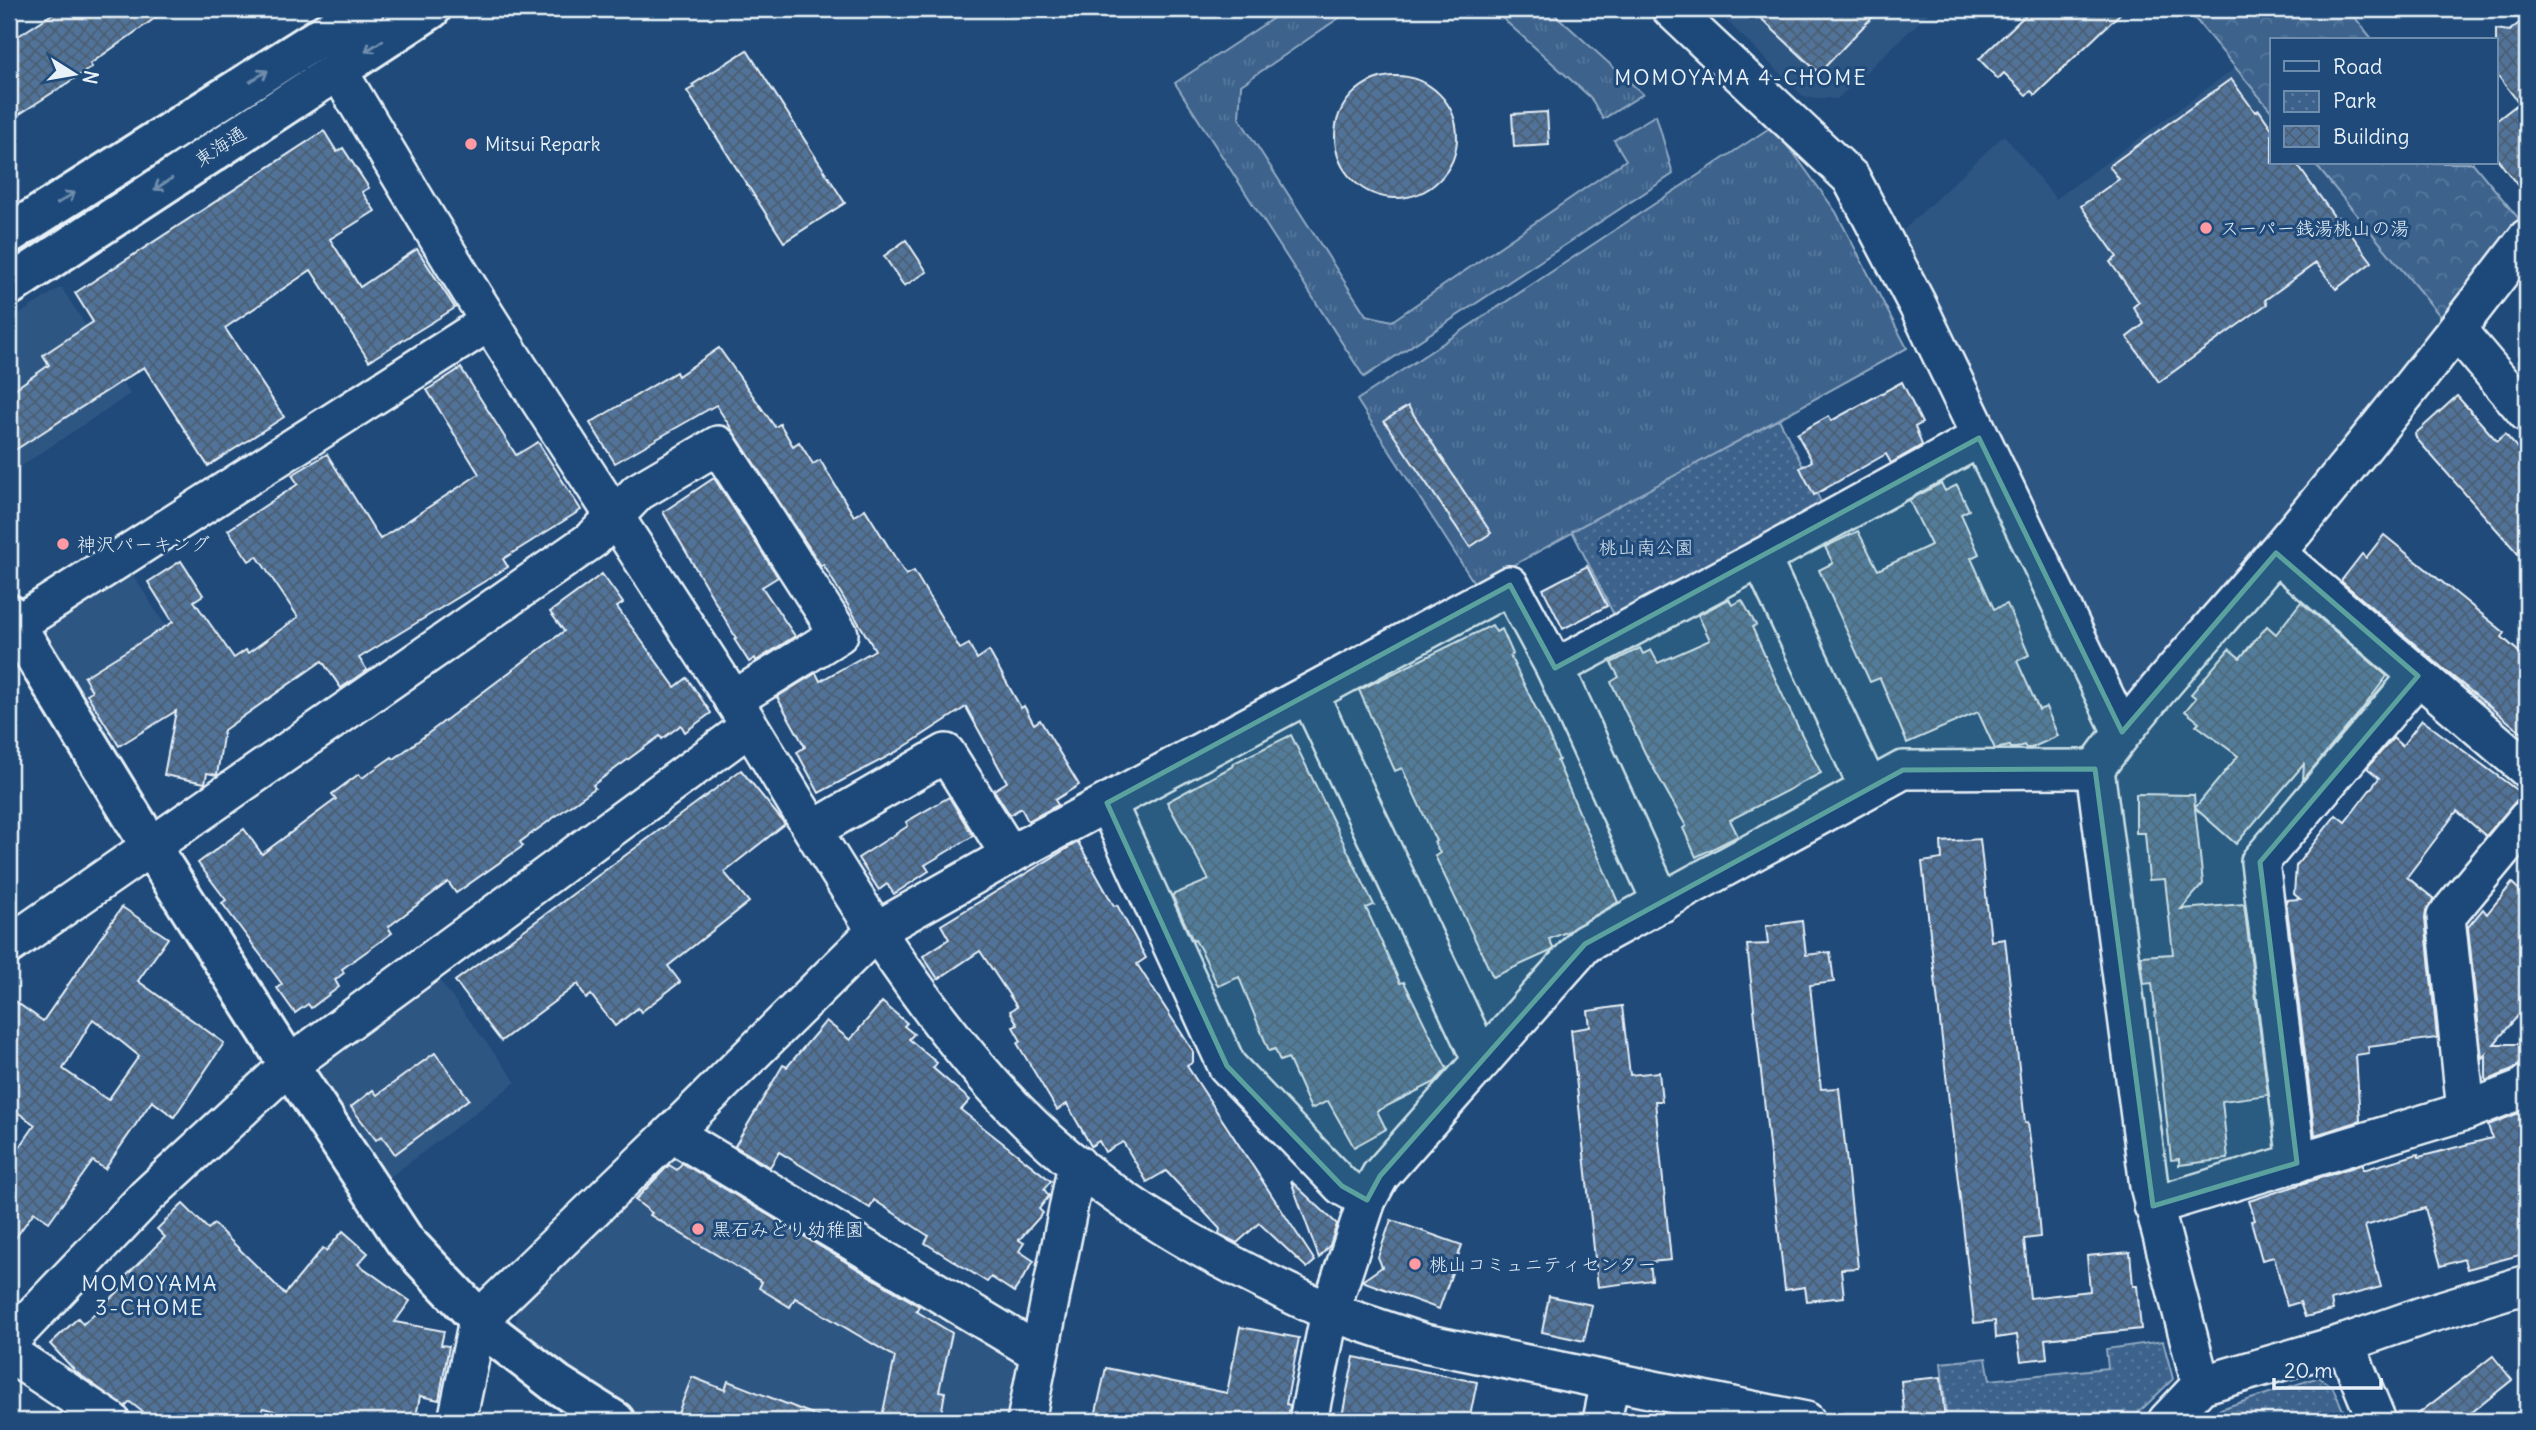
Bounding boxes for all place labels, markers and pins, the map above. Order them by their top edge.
place label: Mitsui Repark [485,132,601,156]
marker: Mitsui Repark [463,136,479,152]
place label: スーパー銭湯桃山の湯 [2220,216,2409,240]
marker: スーパー銭湯桃山の湯 [2198,220,2214,236]
place label: 神沢パーキング [77,532,210,556]
marker: 神沢パーキング [55,536,71,552]
place label: 黒石みどり幼稚園 [712,1217,864,1241]
marker: 黒石みどり幼稚園 [690,1221,706,1237]
place label: 桃山コミュニティセンター [1429,1252,1656,1276]
marker: 桃山コミュニティセンター [1407,1256,1423,1272]

